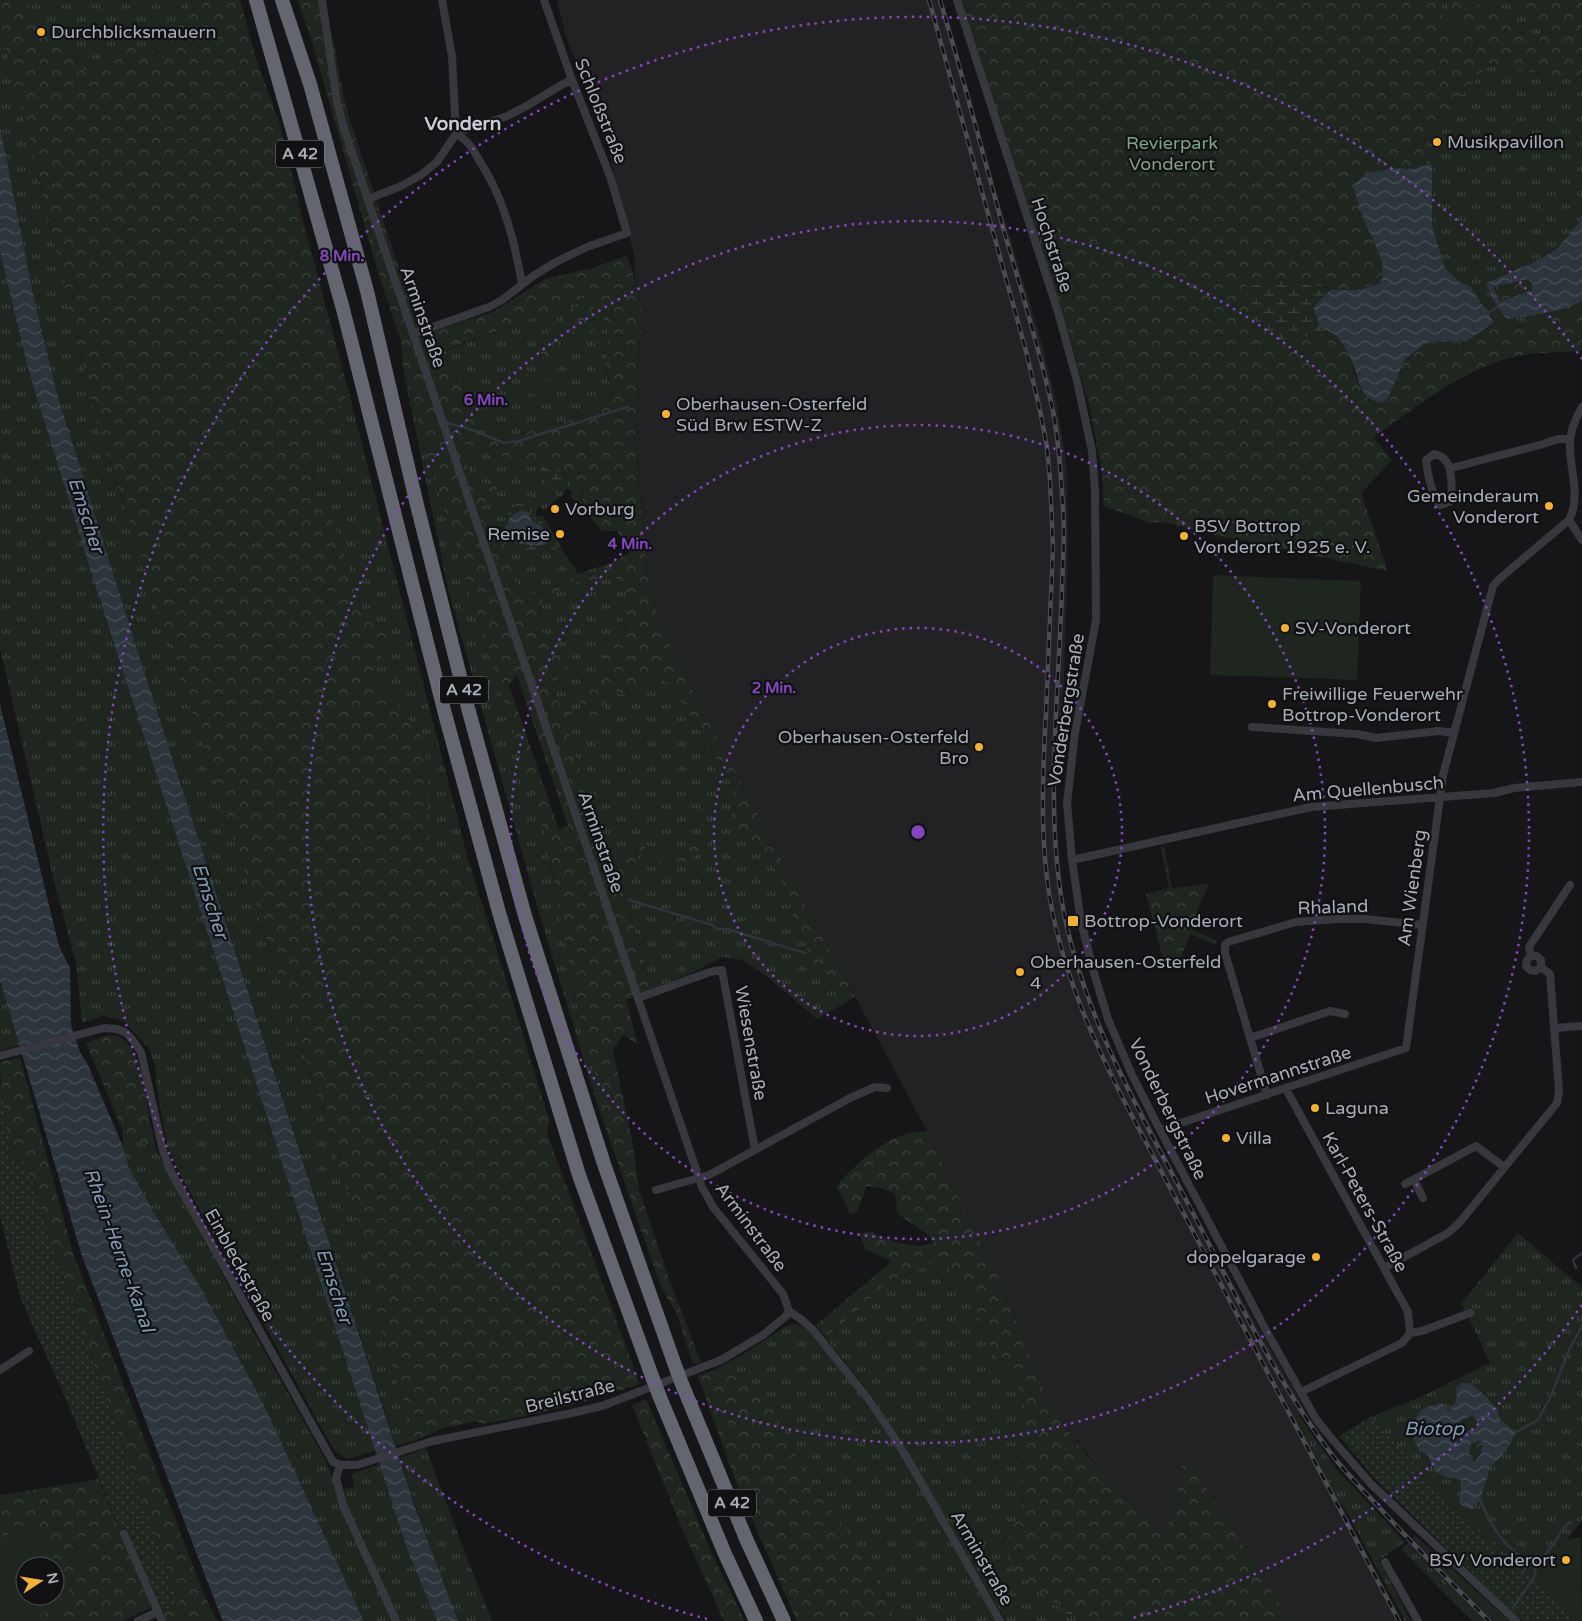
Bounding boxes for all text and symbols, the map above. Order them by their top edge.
place label: Durchblicksmauern [51,21,216,43]
marker: Durchblicksmauern [35,26,47,38]
street label: Schloßstraße [570,55,632,167]
district label: Vondern [425,113,501,135]
place label: Musikpavillon [1447,131,1564,153]
park label: Revierpark Vonderort [1126,132,1218,175]
marker: Musikpavillon [1431,136,1443,148]
road number: A 42 [276,140,324,168]
street label: Hochstraße [1026,195,1078,295]
text: 8 Min. [320,247,364,265]
street label: Arminstraße [395,263,451,371]
text: 6 Min. [464,391,508,409]
place label: Oberhausen-Osterfeld Süd Brw ESTW-Z [676,393,867,436]
marker: Oberhausen-Osterfeld Süd Brw ESTW-Z [660,408,672,420]
water label: Emscher [63,474,109,558]
place label: Gemeinderaum Vonderort [1407,485,1539,528]
place label: Vorburg [565,498,635,520]
marker: Gemeinderaum Vonderort [1543,500,1555,512]
marker: Vorburg [549,503,561,515]
place label: BSV Bottrop Vonderort 1925 e. V. [1194,515,1370,558]
place label: Remise [487,523,550,545]
marker: Remise [554,528,566,540]
marker: BSV Bottrop Vonderort 1925 e. V. [1178,530,1190,542]
text: 4 Min. [608,535,652,553]
place label: SV-Vonderort [1295,617,1411,639]
marker: SV-Vonderort [1279,622,1291,634]
street label: Vonderbergstraße [1043,632,1089,788]
road number: A 42 [440,676,488,704]
text: 2 Min. [752,679,796,697]
place label: Freiwillige Feuerwehr Bottrop-Vonderort [1282,683,1463,726]
marker: Freiwillige Feuerwehr Bottrop-Vonderort [1266,698,1278,710]
place label: Oberhausen-Osterfeld Bro [778,726,969,769]
marker: Oberhausen-Osterfeld Bro [973,741,985,753]
street label: Am Quellenbusch [1291,771,1445,807]
street label: Arminstraße [573,788,629,896]
centre of rings [909,823,927,841]
street label: Am Wienberg [1393,828,1431,948]
water label: Emscher [187,860,233,944]
street label: Rhaland [1297,895,1369,919]
place label: Bottrop-Vonderort [1084,910,1243,932]
marker: Bottrop-Vonderort [1066,914,1080,928]
place label: Oberhausen-Osterfeld 4 [1030,951,1221,994]
marker: Oberhausen-Osterfeld 4 [1014,966,1026,978]
street label: Wiesenstraße [730,984,772,1102]
street label: Vonderbergstraße [1124,1035,1212,1183]
street label: Hovermannstraße [1202,1041,1354,1109]
place label: Laguna [1325,1097,1389,1119]
marker: Laguna [1309,1102,1321,1114]
place label: Villa [1236,1127,1272,1149]
street label: Karl-Peters-Straße [1317,1128,1413,1276]
marker: Villa [1220,1132,1232,1144]
water label: Rhein-Herne-Kanal [79,1165,160,1337]
street label: Arminstraße [710,1178,792,1276]
street label: Einbleckstraße [200,1205,280,1325]
water label: Emscher [311,1245,357,1329]
place label: doppelgarage [1186,1246,1306,1268]
marker: doppelgarage [1310,1251,1322,1263]
street label: Breilstraße [523,1374,617,1418]
water label: Biotop [1404,1418,1465,1440]
road number: A 42 [708,1490,756,1516]
street label: Arminstraße [946,1507,1018,1609]
place label: BSV Vonderort [1429,1549,1556,1571]
marker: BSV Vonderort [1560,1554,1572,1566]
north arrow [15,1556,65,1606]
text: N [43,1571,62,1586]

